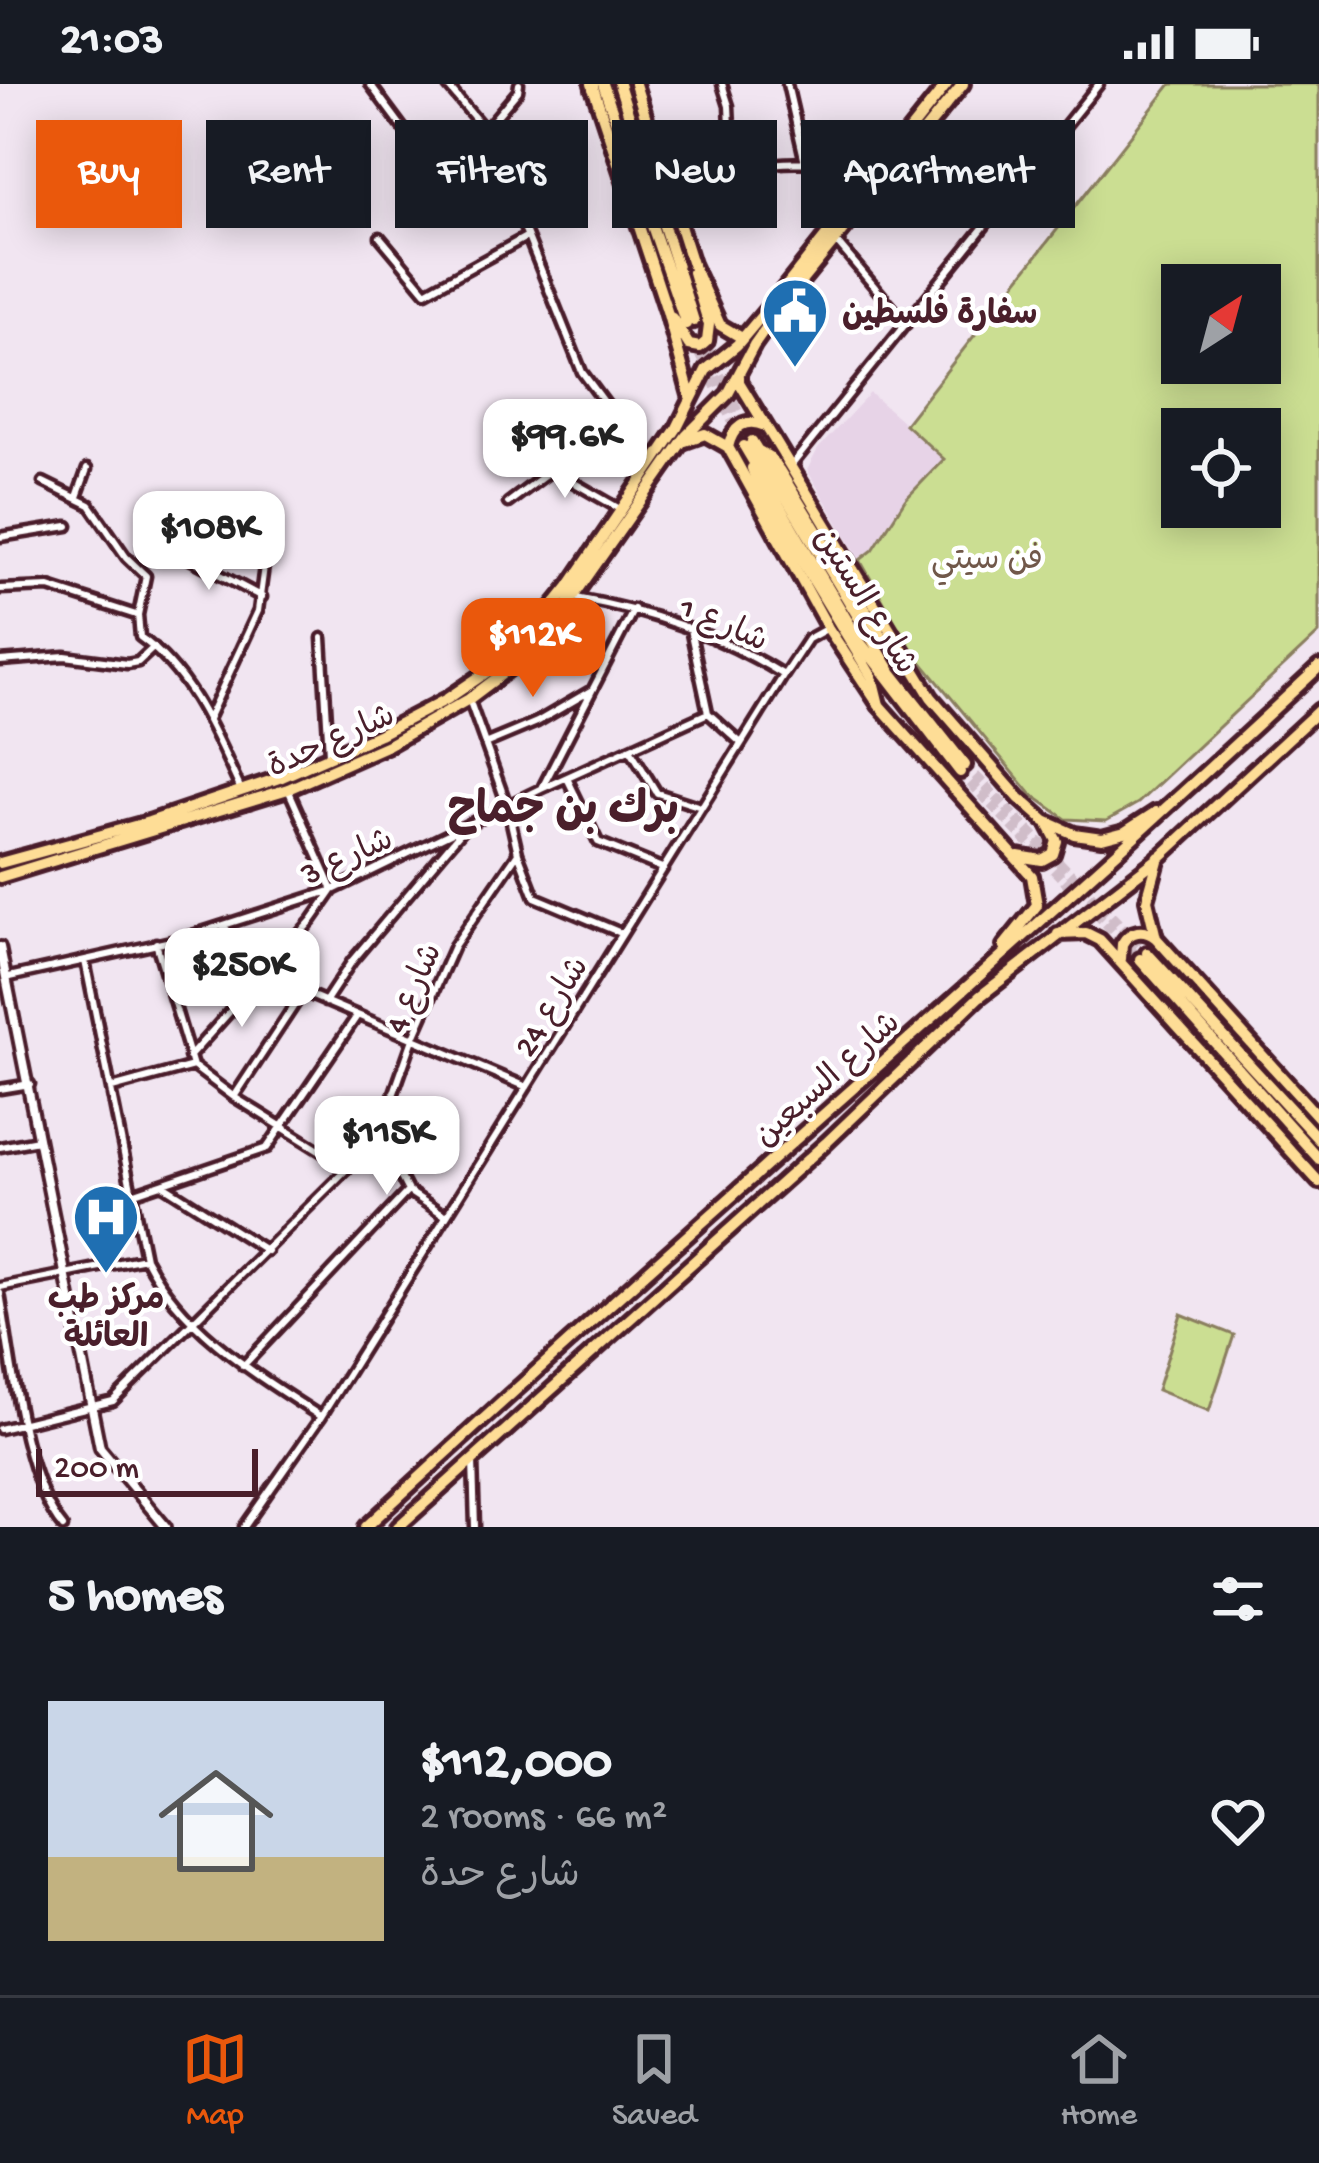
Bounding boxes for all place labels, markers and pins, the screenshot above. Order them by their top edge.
public building icon: سفارة فلسطين [760,276,830,370]
place label: سفارة فلسطين [842,294,1038,336]
pin: $99.6K [467,399,663,501]
pin: $108K [125,491,293,593]
pin: $112K [449,598,617,700]
pin: $250K [158,928,326,1030]
pin: $115K [303,1096,471,1198]
hospital icon: مركز طب العائلة [71,1182,141,1276]
place label: مركز طب العائلة [48,1282,164,1359]

